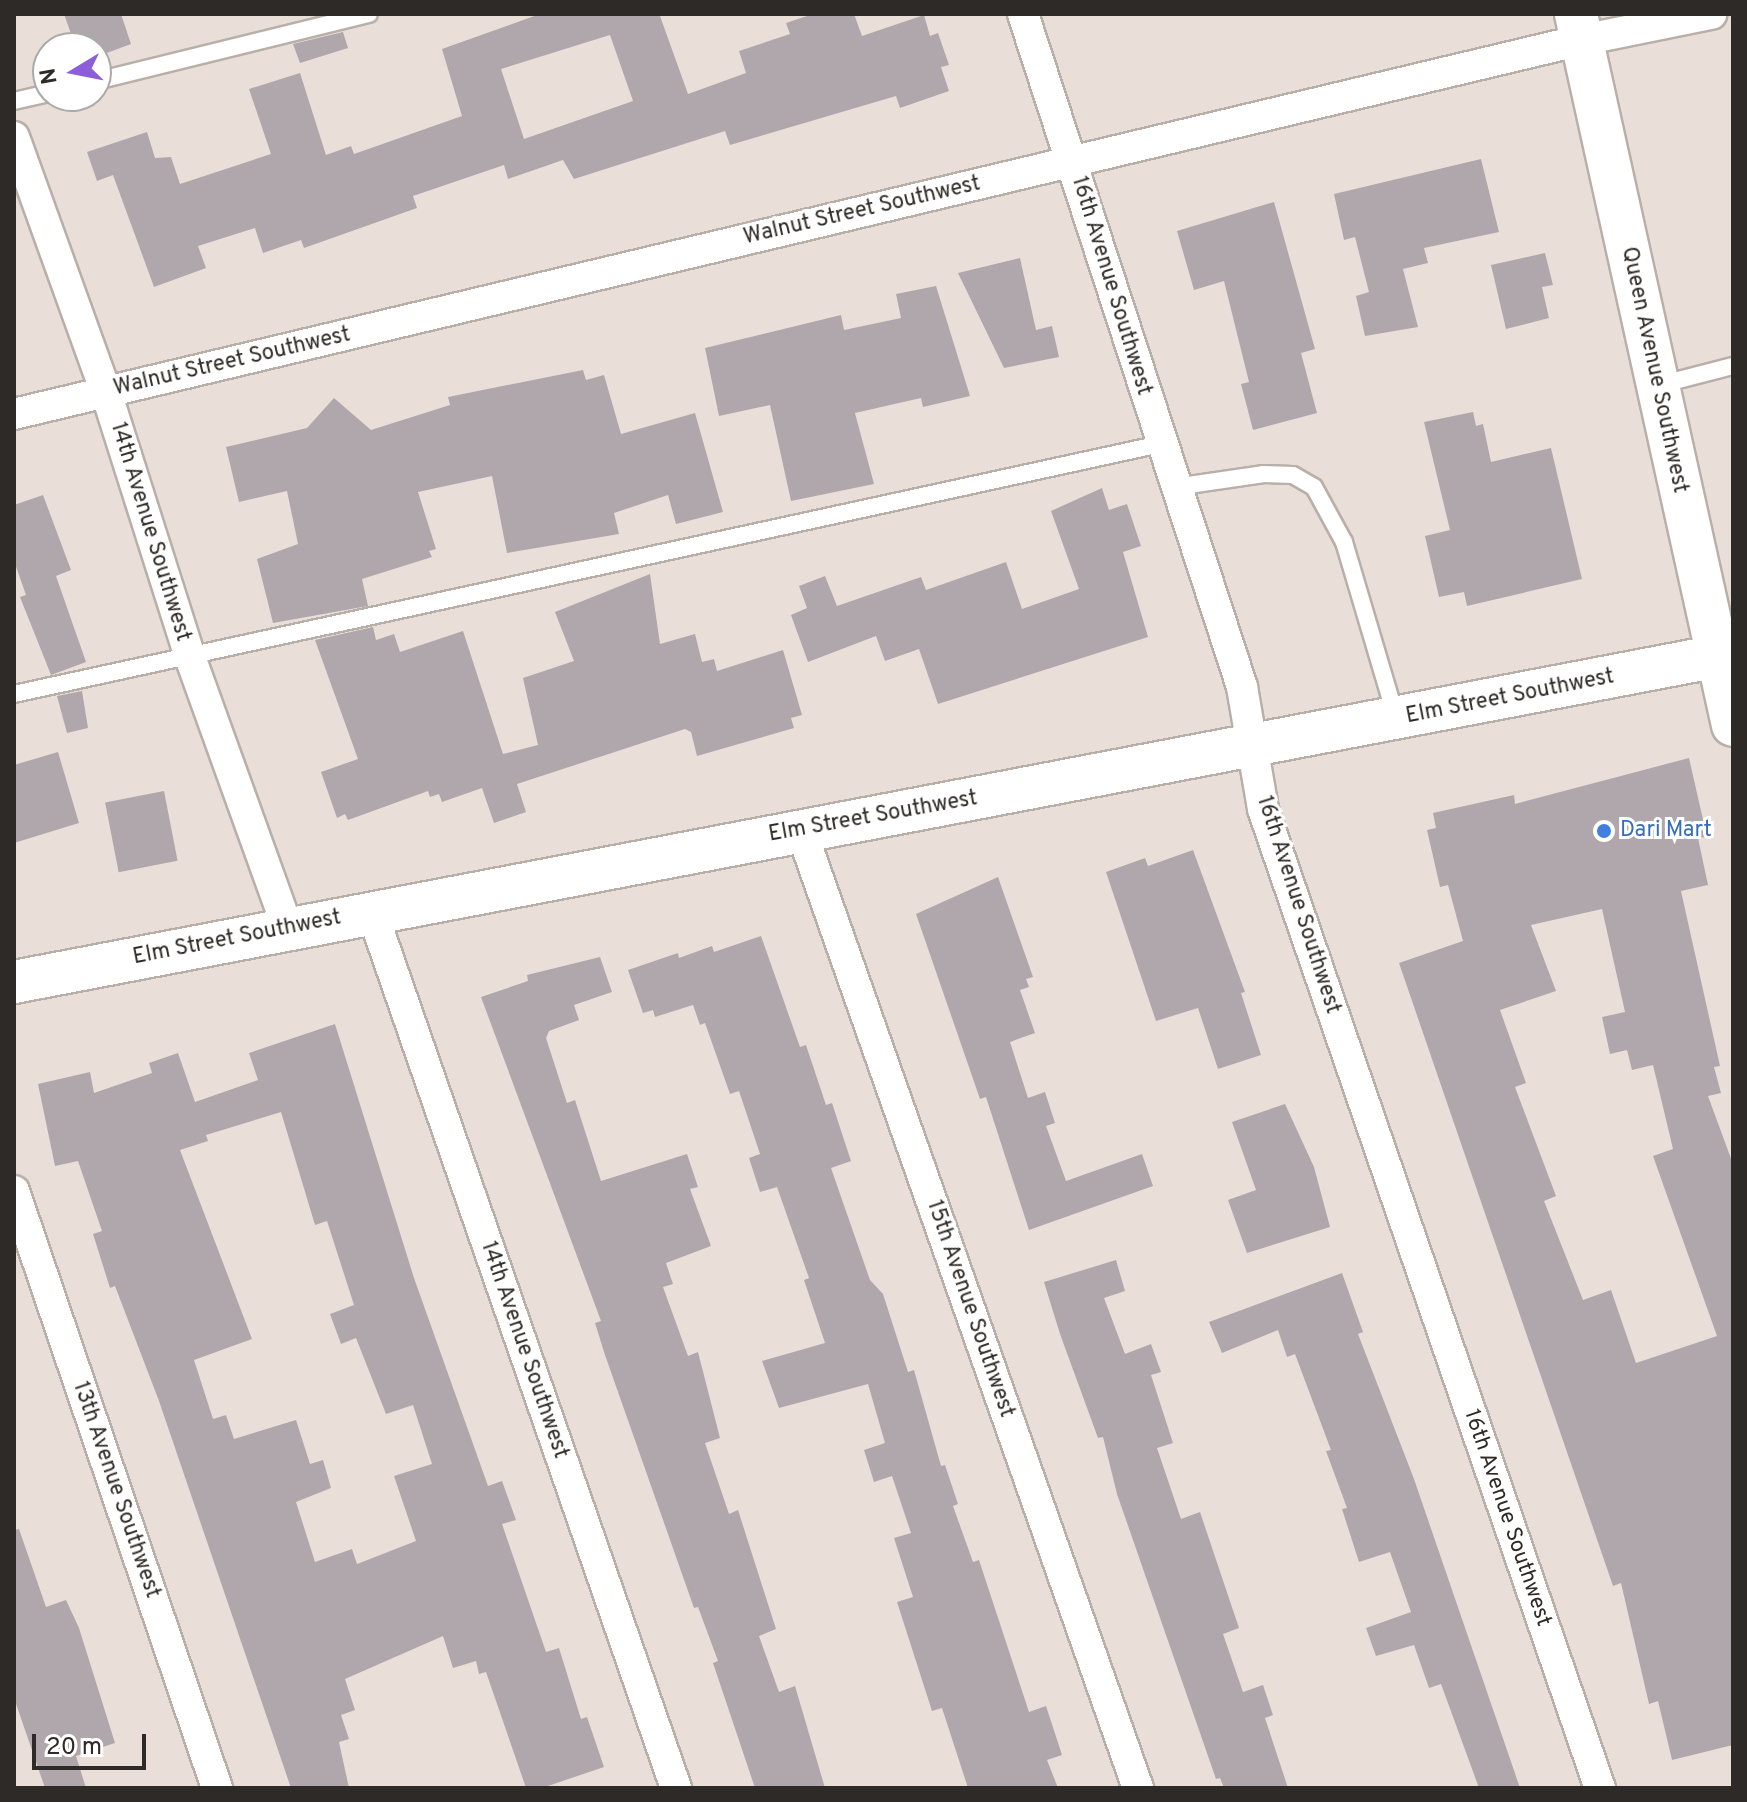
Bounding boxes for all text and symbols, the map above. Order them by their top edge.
north arrow [32,32,112,112]
text: N [35,66,65,86]
street label: Walnut Street Southwest [741,171,983,251]
street label: 16th Avenue Southwest [1065,173,1157,399]
street label: Queen Avenue Southwest [1615,244,1693,496]
street label: Walnut Street Southwest [111,322,353,402]
street label: 14th Avenue Southwest [104,419,196,645]
street label: Elm Street Southwest [1404,664,1616,730]
street label: Elm Street Southwest [767,786,979,848]
street label: 16th Avenue Southwest [1250,792,1346,1018]
place label: Dari Mart [1620,818,1712,844]
marker: Dari Mart [1595,822,1613,840]
street label: Elm Street Southwest [131,905,343,971]
street label: 15th Avenue Southwest [920,1196,1020,1422]
street label: 14th Avenue Southwest [474,1238,574,1462]
street label: 13th Avenue Southwest [66,1378,166,1602]
street label: 16th Avenue Southwest [1457,1406,1557,1630]
scale bar [36,1718,150,1768]
text: 20 m [46,1733,102,1763]

